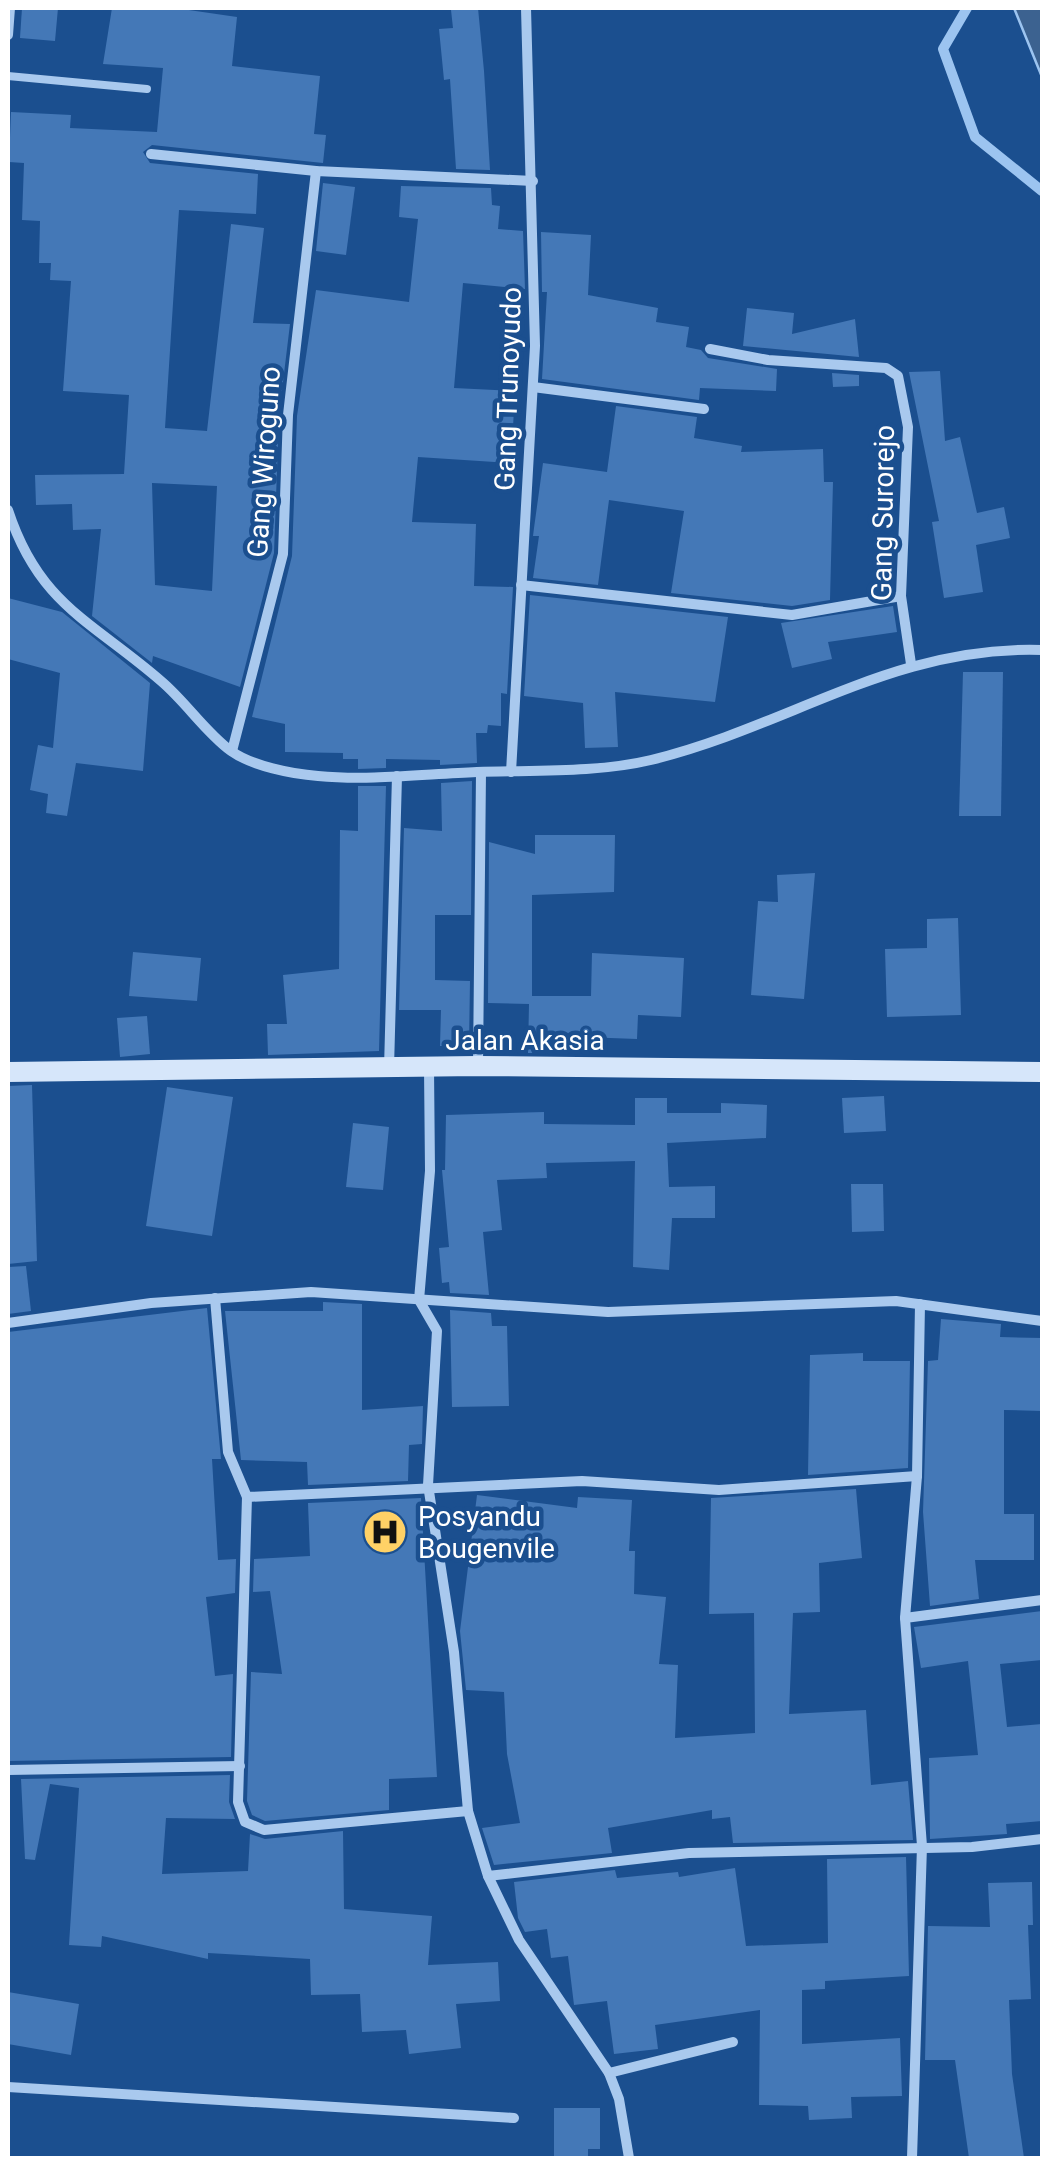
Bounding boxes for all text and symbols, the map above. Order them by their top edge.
street label: Gang Trunoyudo [488,286,528,492]
street label: Gang Wiroguno [241,365,287,559]
street label: Gang Surorejo [865,425,901,601]
street label: Jalan Akasia [445,1024,605,1057]
place label: Posyandu Bougenvile [418,1500,555,1565]
hospital icon: Posyandu Bougenvile [362,1509,408,1555]

